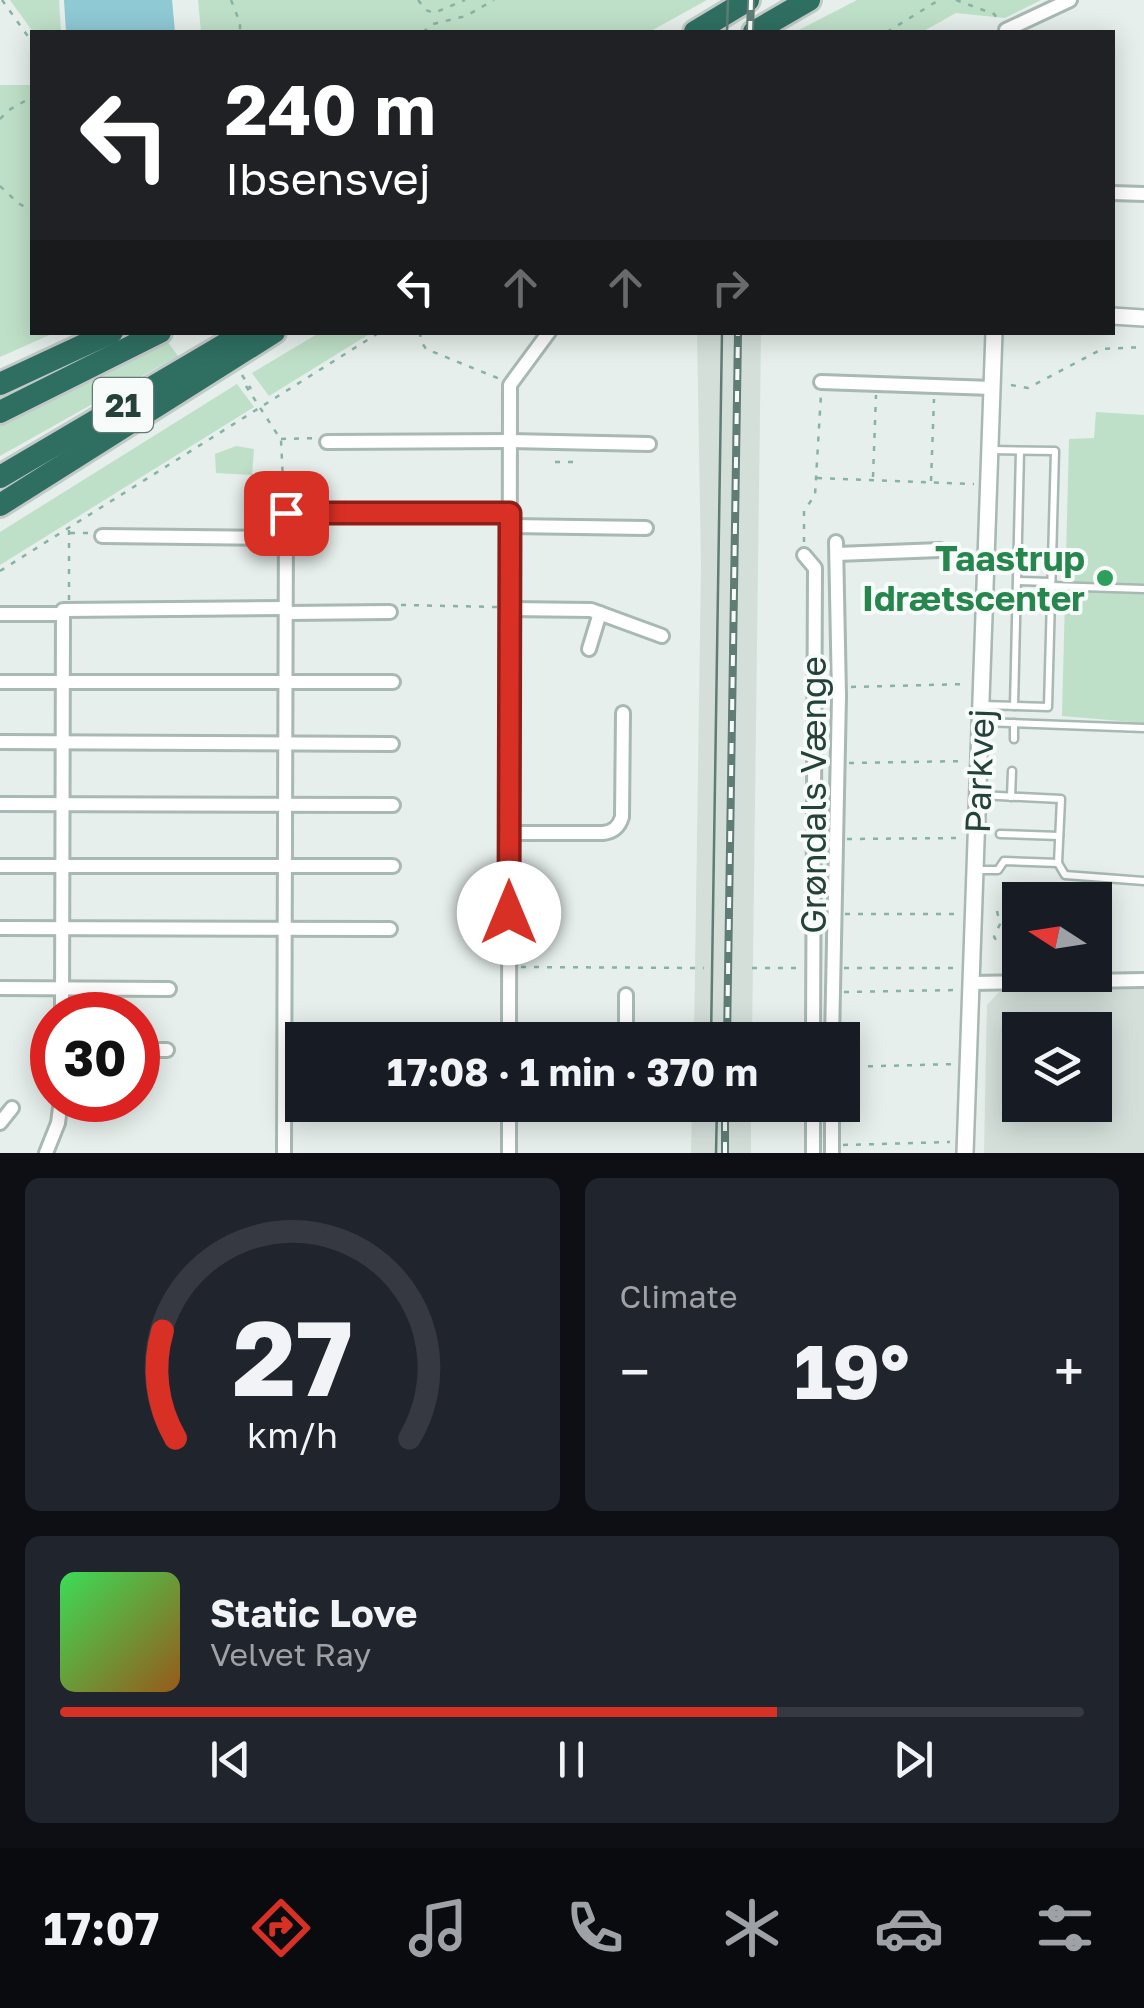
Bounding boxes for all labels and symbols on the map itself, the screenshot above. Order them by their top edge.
road number: 21 [93,378,153,432]
pin [244,471,329,556]
place label: Taastrup Idrætscenter [862,537,1085,619]
marker: Taastrup Idrætscenter [1094,567,1116,589]
street label: Grøndals Vænge [792,656,834,934]
street label: Parkvej [956,708,1002,834]
position arrow [457,861,561,965]
north arrow [1002,882,1112,992]
speed limit sign: 30 [30,992,160,1122]

